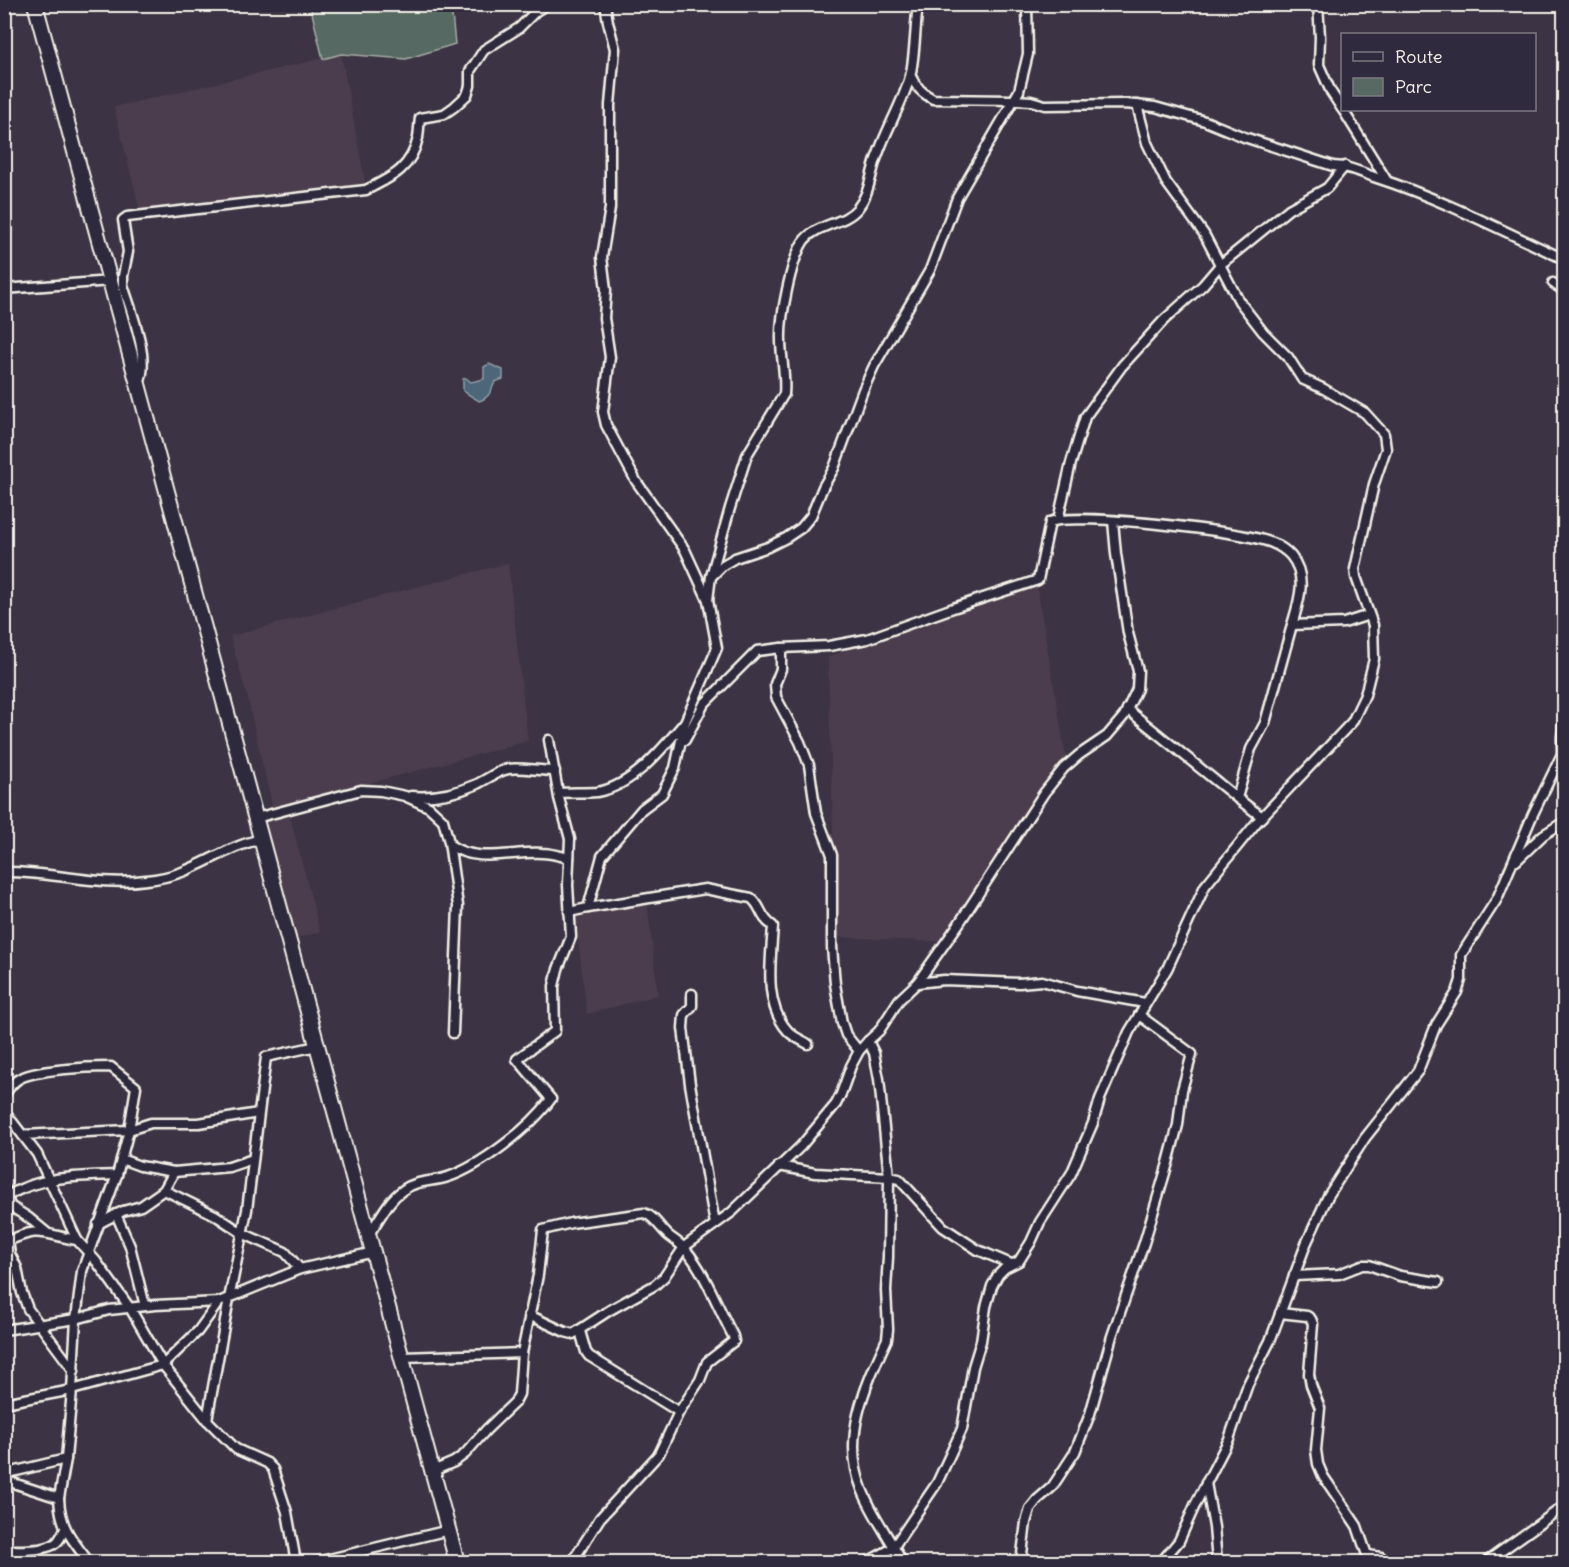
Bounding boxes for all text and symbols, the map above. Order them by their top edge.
legend [1341,33,1536,111]
text: Route [1395,45,1443,68]
text: Parc [1395,75,1432,98]

